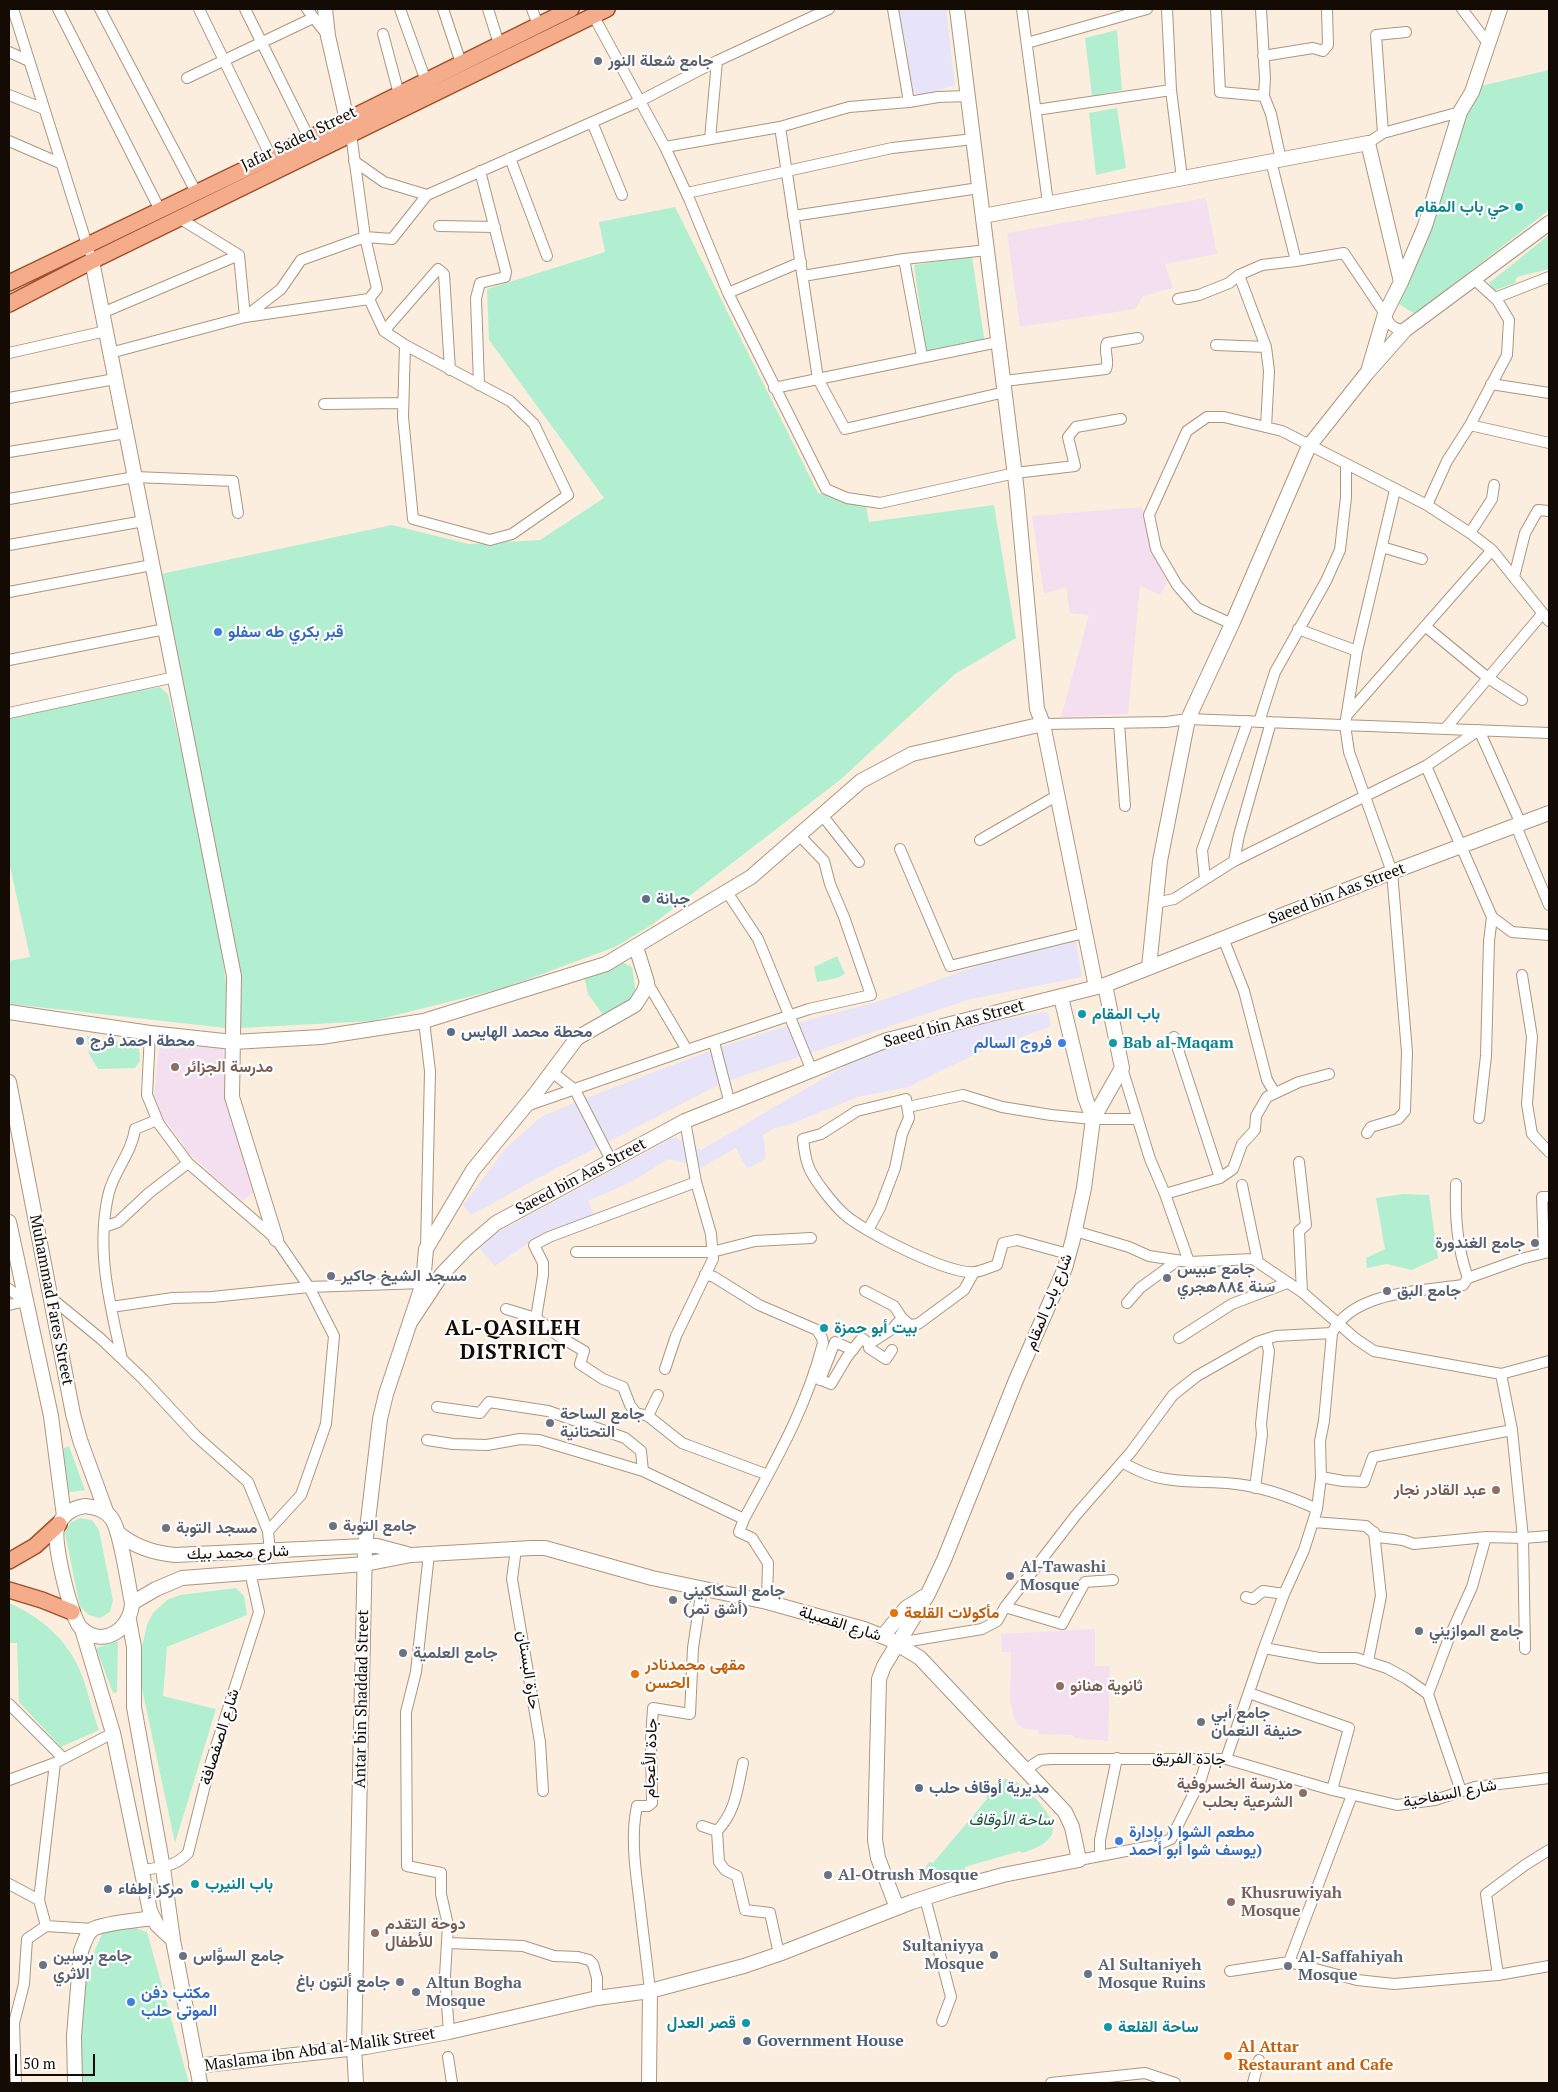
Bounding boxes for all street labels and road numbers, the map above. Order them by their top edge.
street label: Jafar Sadeq Street [238,103,360,175]
street label: Saeed bin Aas Street [1266,859,1408,929]
street label: Saeed bin Aas Street [882,996,1026,1052]
street label: Saeed bin Aas Street [512,1134,650,1220]
street label: Muhammad Fares Street [25,1213,77,1387]
street label: شارع باب المقام [1021,1251,1077,1353]
street label: شارع محمد بيك [187,1542,289,1564]
street label: شارع القصيلة [796,1602,884,1646]
street label: Antar bin Shaddad Street [351,1609,373,1789]
street label: حارة البستان [512,1629,544,1711]
street label: شارع الصفصافة [196,1687,244,1787]
street label: جادة الأعجام [640,1718,662,1798]
street label: جادة الفريق [1152,1748,1226,1770]
street label: شارع السفاحية [1402,1776,1498,1812]
street label: Maslama ibn Abd al-Malik Street [203,2024,437,2076]

